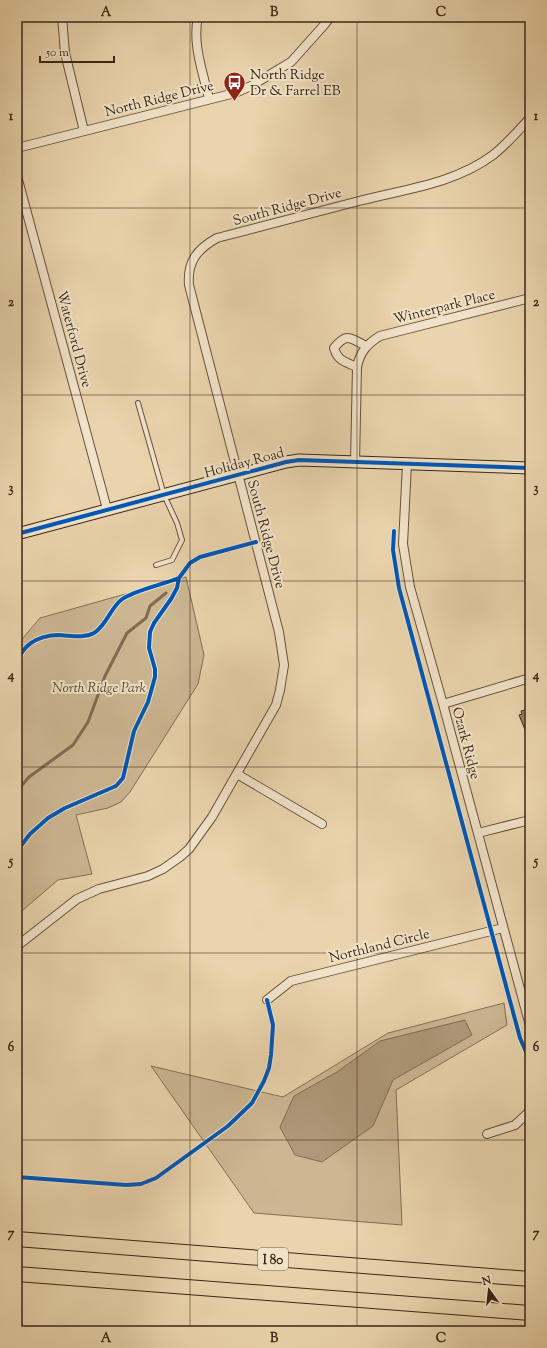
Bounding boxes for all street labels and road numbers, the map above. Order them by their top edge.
street label: North Ridge Drive [103,77,216,123]
street label: South Ridge Drive [231,184,344,232]
street label: Winterpark Place [392,286,497,330]
street label: Waterford Drive [51,289,96,390]
street label: Holiday Road [202,444,287,484]
street label: South Ridge Drive [241,478,289,591]
street label: Ozark Ridge [446,705,484,782]
street label: Northland Circle [327,925,432,969]
road number: I 80 [258,1248,288,1270]

